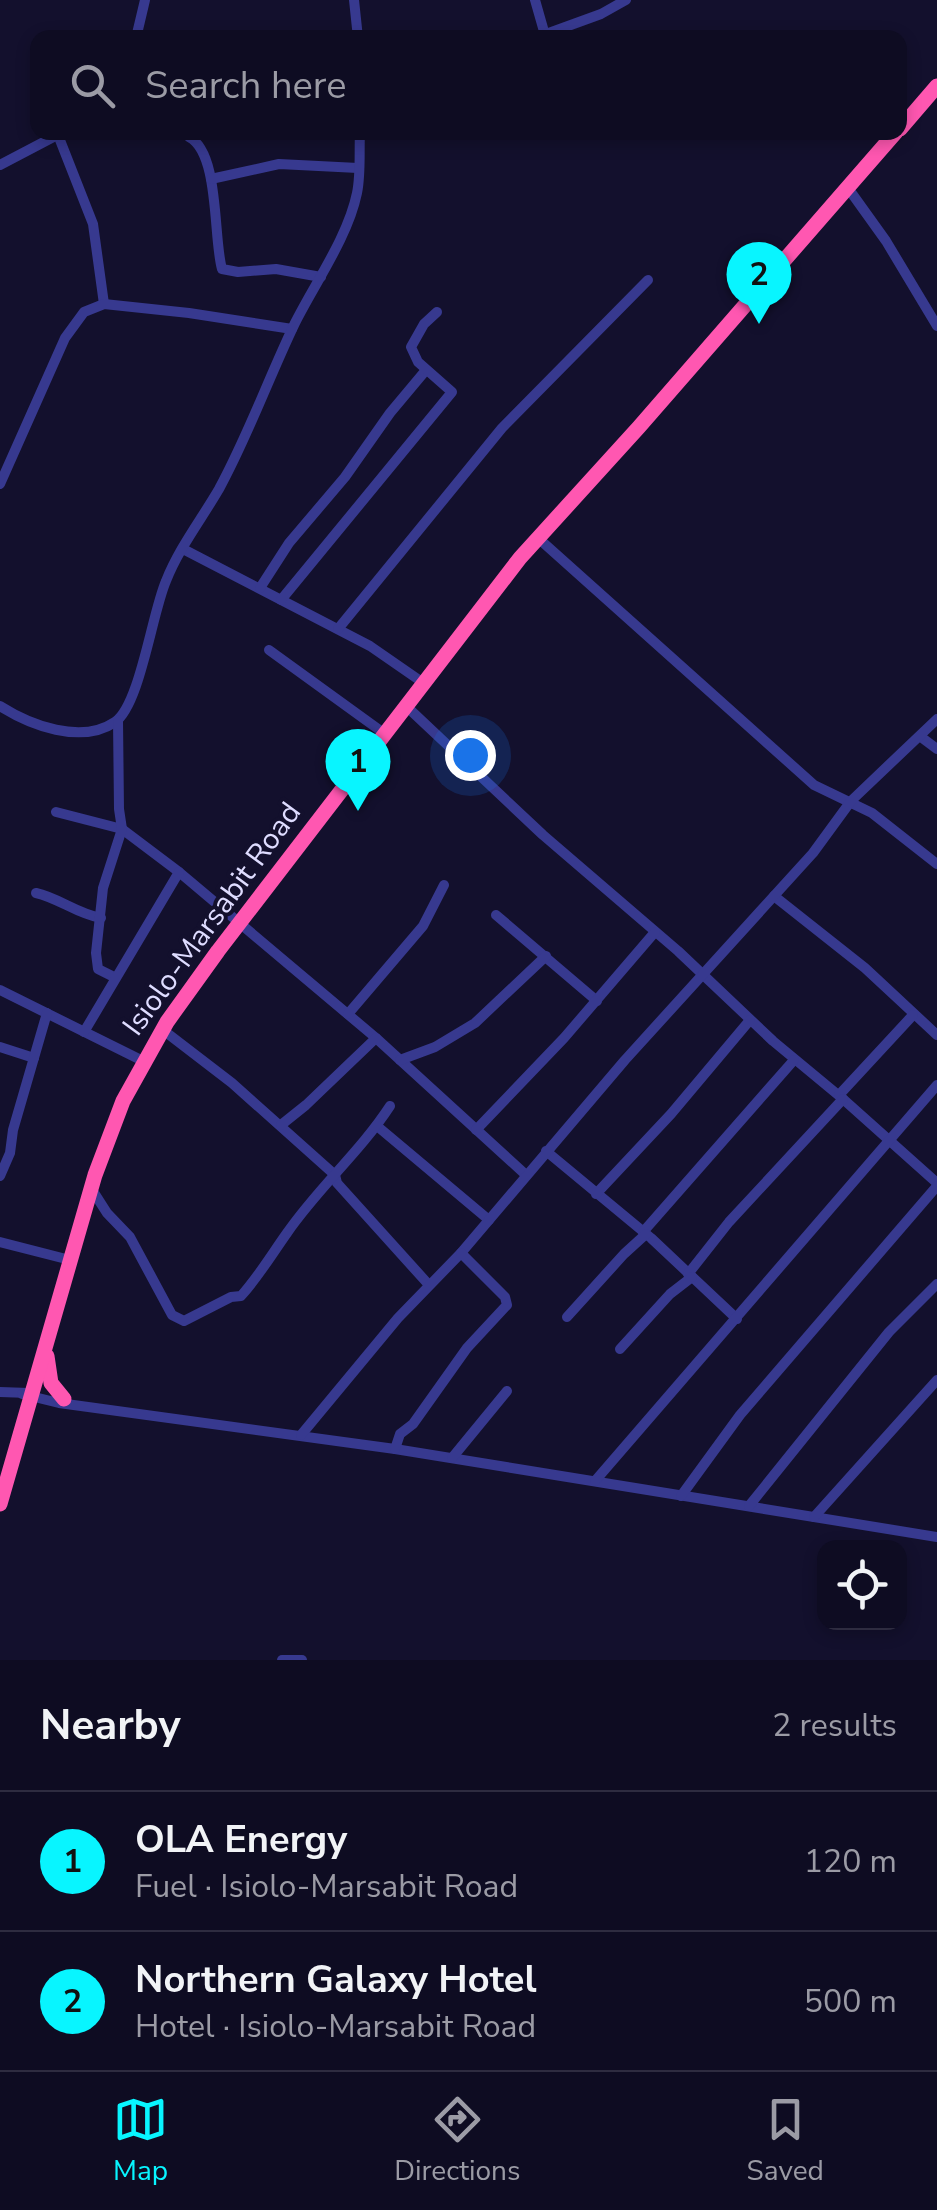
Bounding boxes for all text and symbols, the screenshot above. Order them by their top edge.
search box [30,30,907,140]
icon: search [65,58,120,113]
text: Search here [145,60,346,111]
pin: 2 [726,242,792,324]
pin: 1 [326,728,390,811]
your location [445,730,496,781]
street label: Isiolo-Marsabit Road [113,794,311,1044]
map controls [817,1540,907,1630]
button: locate [817,1540,907,1630]
text: Nearby [40,1697,181,1754]
text: 2 results [772,1704,897,1747]
text: OLA Energy [135,1814,347,1865]
text: 1 [63,1840,82,1883]
text: 120 m [804,1840,897,1883]
text: Fuel · Isiolo-Marsabit Road [135,1865,518,1908]
text: Northern Galaxy Hotel [135,1954,537,2005]
text: 2 [63,1980,82,2023]
text: 500 m [804,1980,897,2023]
text: Hotel · Isiolo-Marsabit Road [135,2005,536,2048]
tab: Map [113,2092,168,2190]
tab: Directions [394,2092,520,2190]
tab: Saved [747,2092,824,2190]

